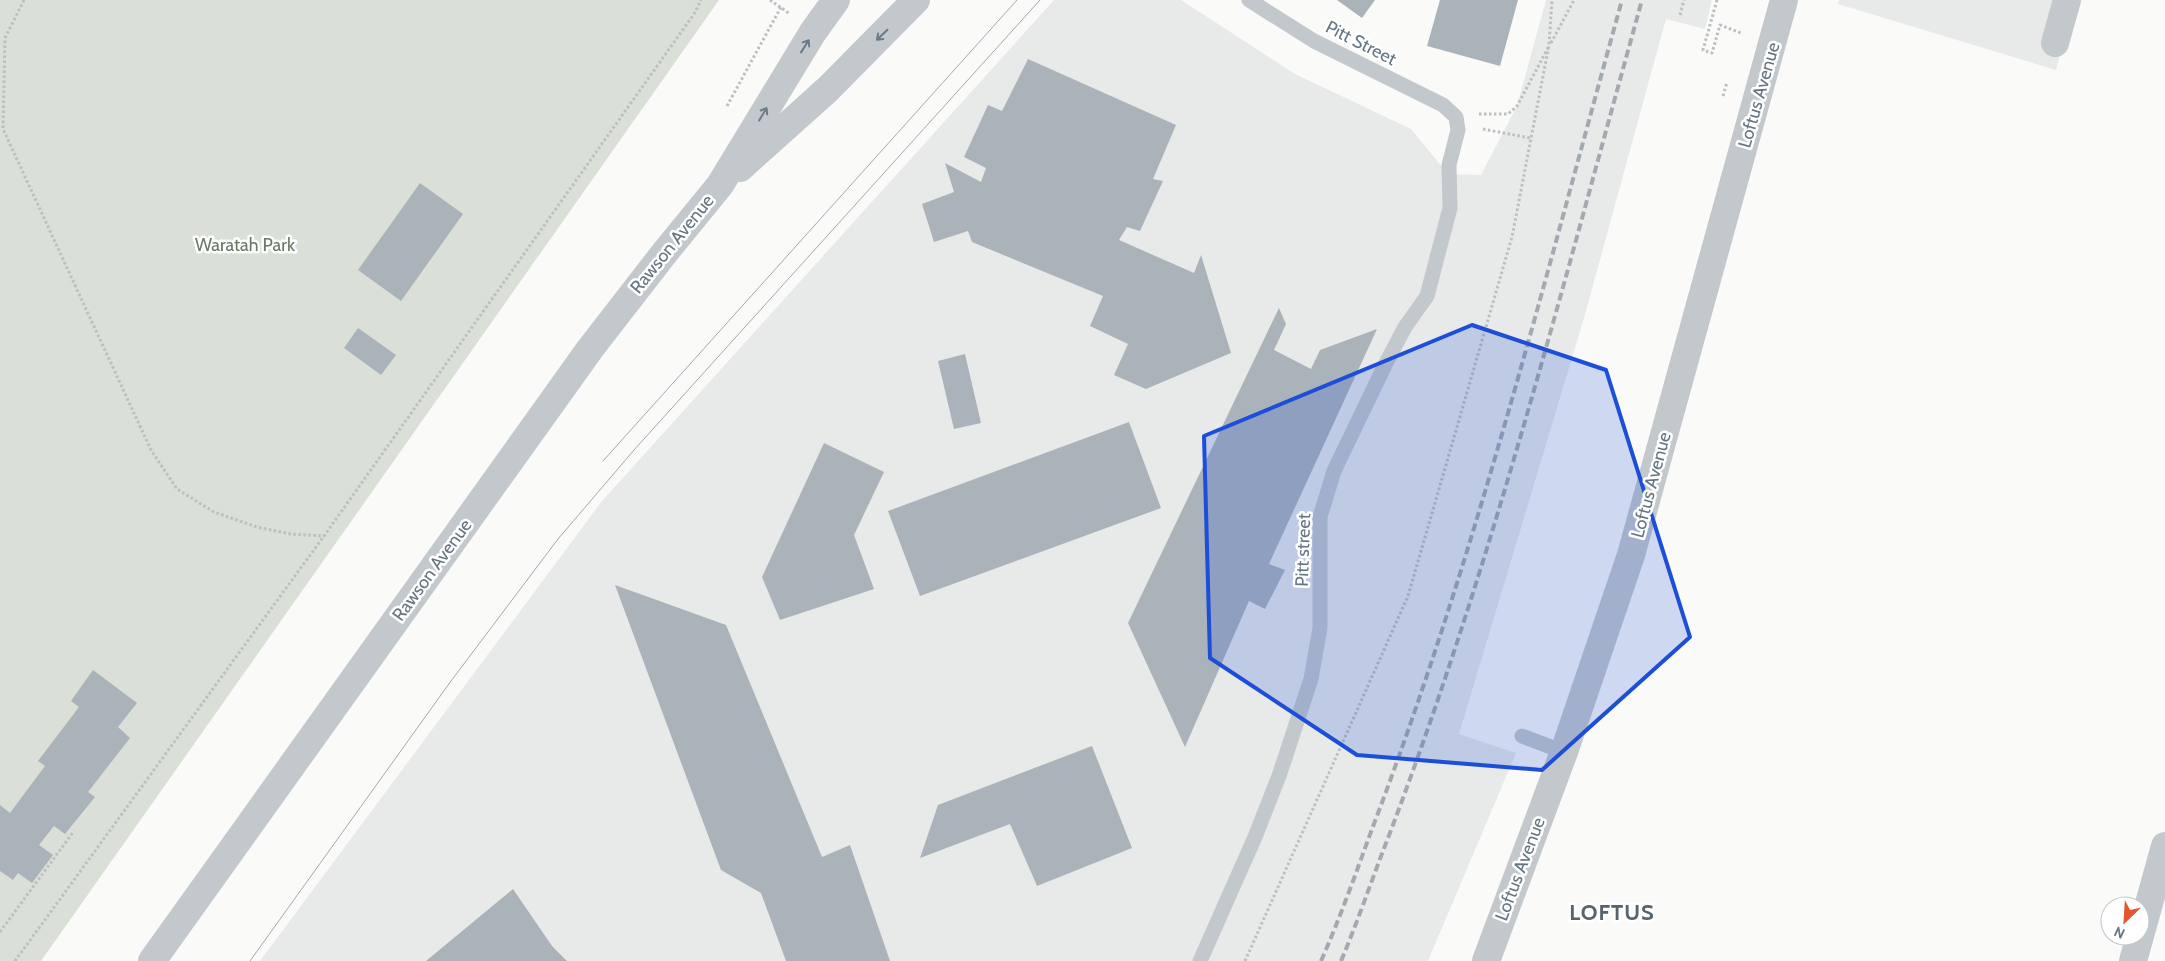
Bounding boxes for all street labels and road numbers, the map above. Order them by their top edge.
street label: Pitt Street [1322,16,1400,70]
street label: Loftus Avenue [1733,40,1785,150]
street label: Rawson Avenue [625,190,719,298]
street label: Loftus Avenue [1626,430,1676,540]
street label: Pitt street [1291,513,1315,587]
street label: Rawson Avenue [388,515,476,625]
street label: Loftus Avenue [1490,814,1550,924]

